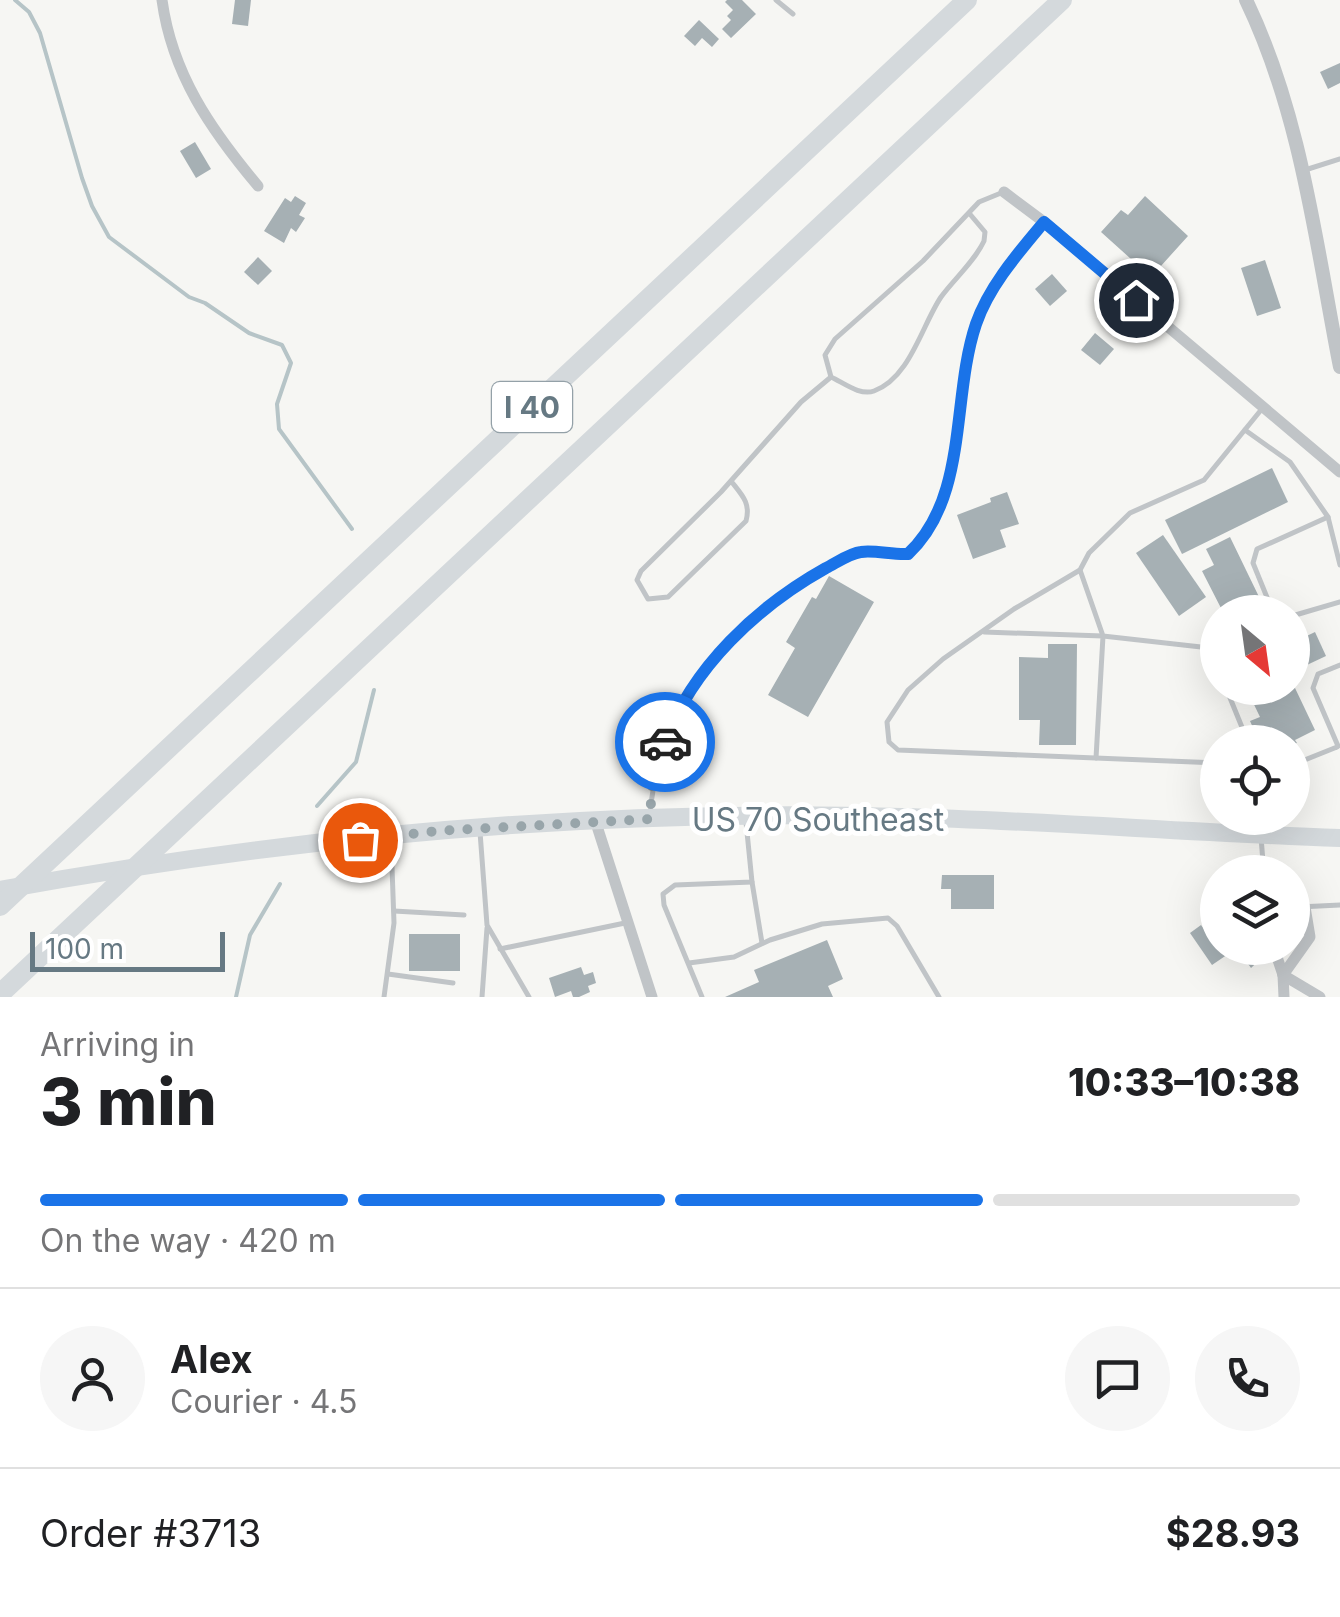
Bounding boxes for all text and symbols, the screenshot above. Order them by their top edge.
pin [1094,258,1179,343]
icon: home [1109,273,1164,328]
road number: I 40 [492,382,572,432]
north arrow [1200,595,1310,705]
map controls [1200,595,1310,965]
courier [615,692,715,792]
icon: car [638,715,693,770]
button: locate [1200,725,1310,835]
pin [318,798,403,883]
street label: US 70 Southeast [692,800,944,839]
icon: bag [333,813,388,868]
button: layers [1200,855,1310,965]
scale bar [30,927,225,971]
text: 100 m [45,932,124,966]
text: Arriving in [40,1025,195,1064]
text: 10:33–10:38 [1068,1059,1300,1105]
text: 3 min [40,1062,217,1141]
text: On the way · 420 m [40,1221,336,1260]
button: person [40,1326,145,1431]
button: chat [1065,1326,1170,1431]
button: phone [1195,1326,1300,1431]
text: Alex [170,1336,253,1382]
text: Courier · 4.5 [170,1382,358,1421]
text: Order #3713 [40,1510,261,1556]
text: $28.93 [1166,1510,1300,1556]

